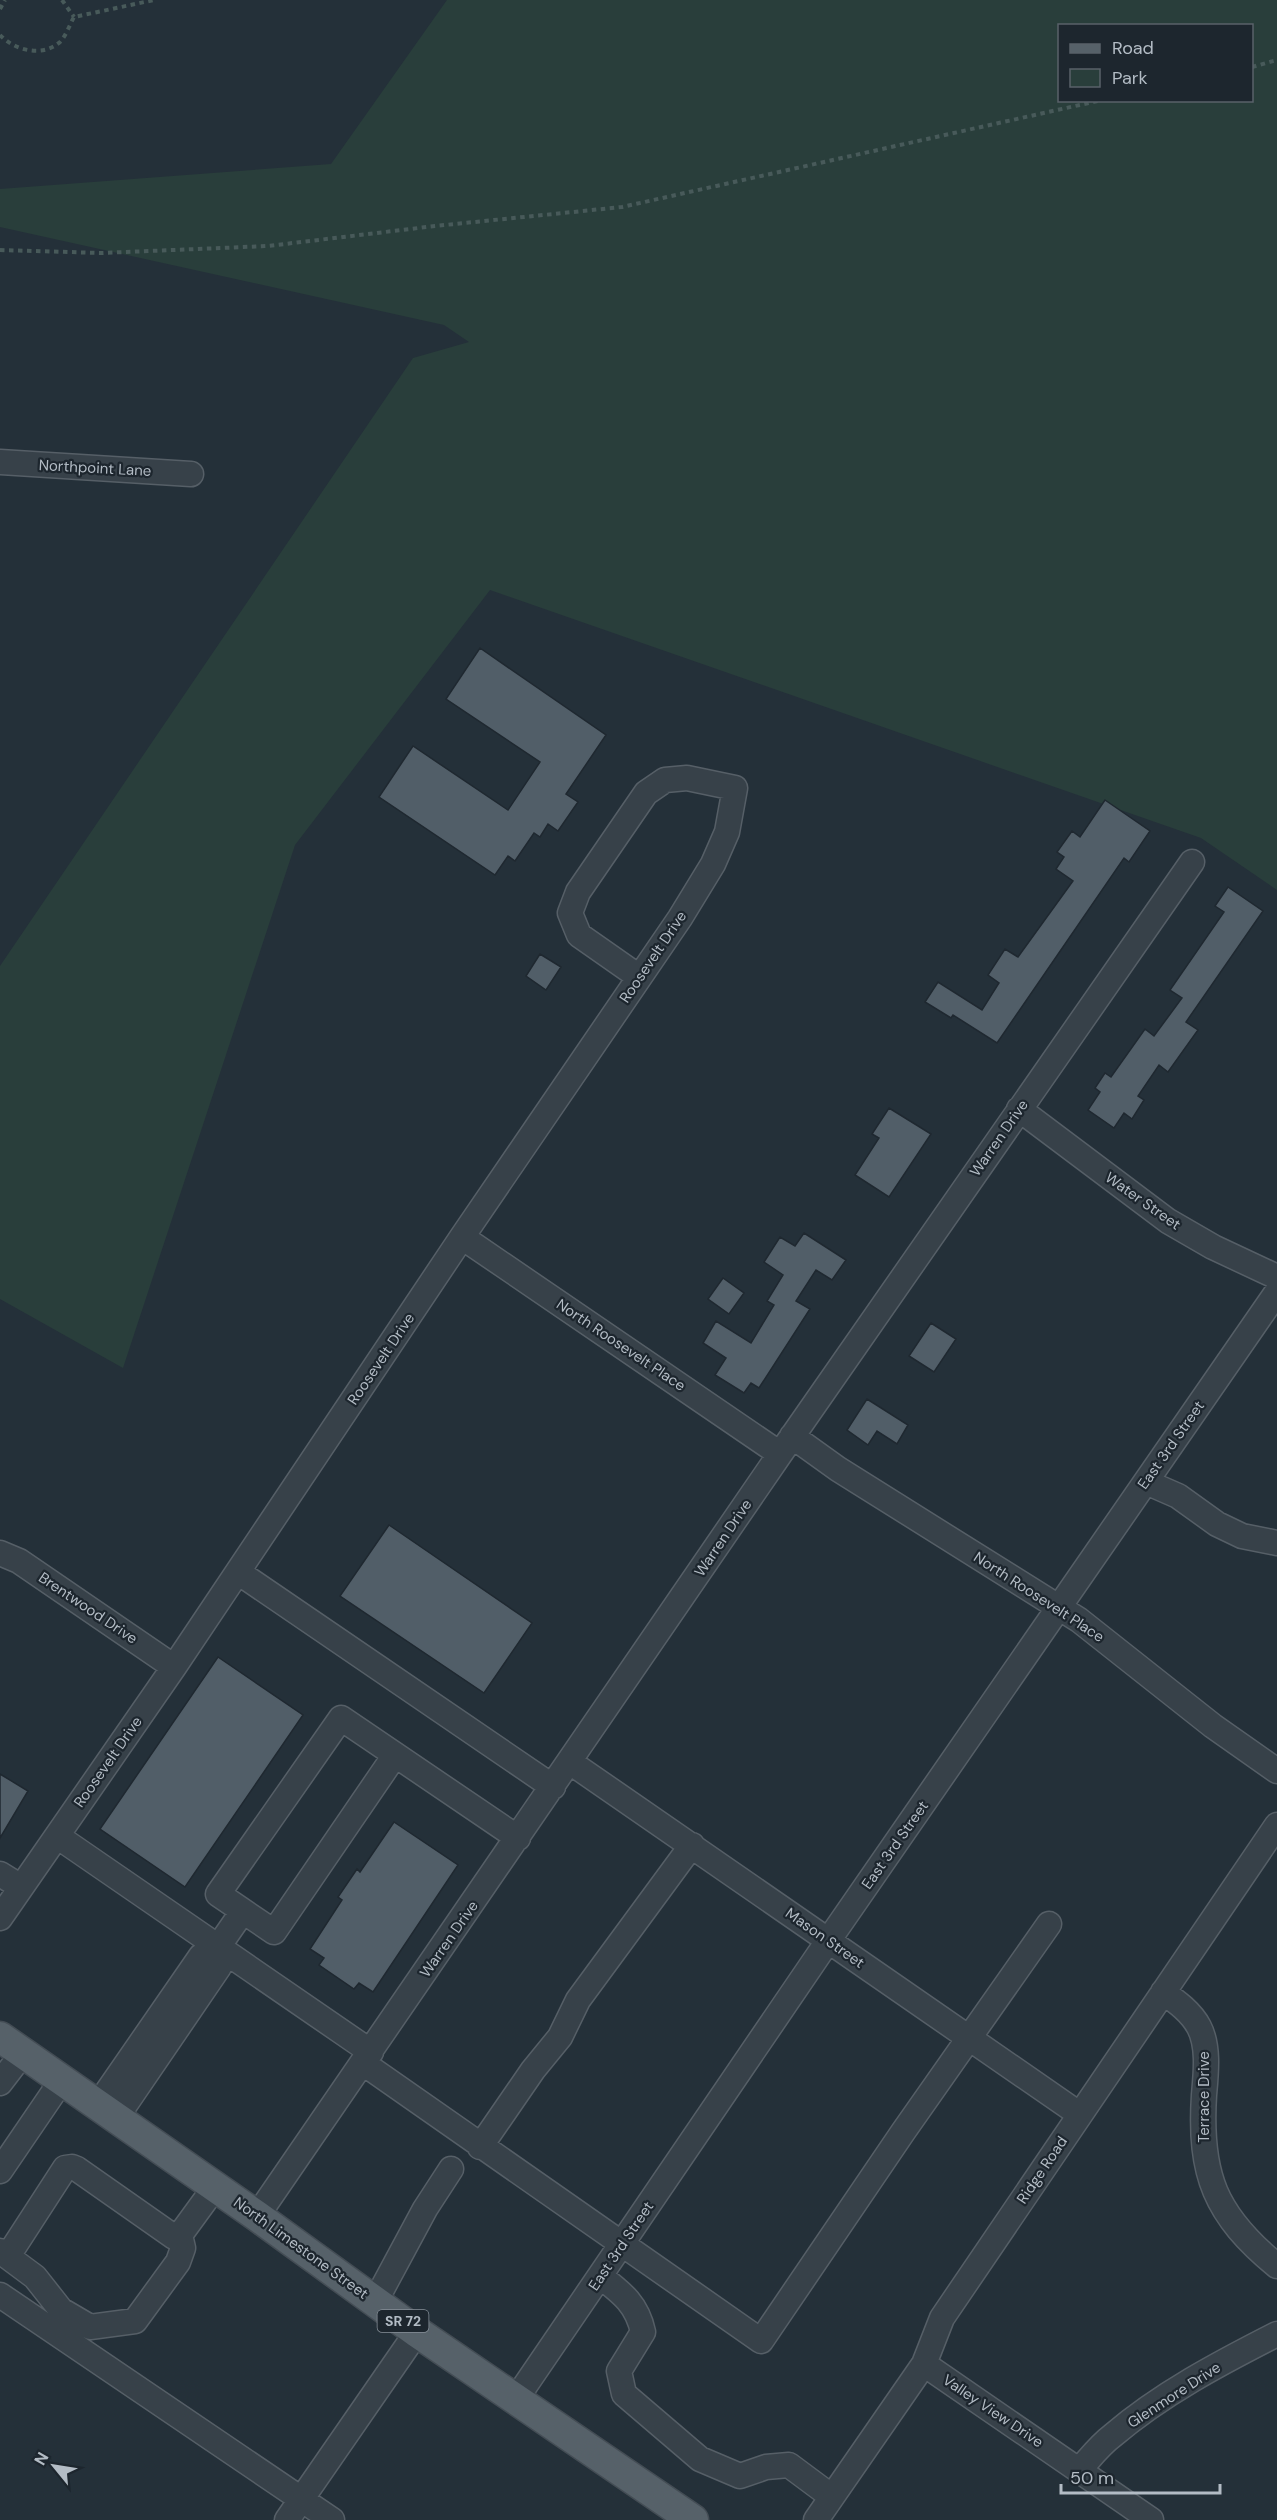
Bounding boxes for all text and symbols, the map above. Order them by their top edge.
legend [1058,24,1253,102]
text: Road [1112,36,1154,60]
text: Park [1112,66,1148,90]
street label: Northpoint Lane [38,455,152,481]
street label: Roosevelt Drive [615,907,691,1007]
street label: Warren Drive [965,1096,1033,1180]
street label: Water Street [1101,1168,1185,1234]
street label: North Roosevelt Place [552,1294,690,1396]
street label: Roosevelt Drive [343,1309,419,1409]
street label: East 3rd Street [1133,1397,1209,1493]
street label: Warren Drive [690,1495,756,1581]
street label: North Roosevelt Place [970,1547,1108,1647]
street label: Brentwood Drive [35,1568,141,1648]
street label: Roosevelt Drive [69,1713,147,1811]
street label: East 3rd Street [857,1797,933,1893]
street label: Warren Drive [415,1897,483,1981]
street label: Mason Street [781,1903,869,1973]
street label: Terrace Drive [1194,2051,1214,2143]
street label: Ridge Road [1012,2132,1072,2208]
street label: North Limestone Street [230,2192,373,2304]
street label: East 3rd Street [584,2197,658,2295]
road number: SR 72 [378,2310,428,2332]
street label: Glenmore Drive [1124,2357,1224,2433]
street label: Valley View Drive [939,2370,1047,2452]
north arrow [24,2436,84,2496]
text: N [29,2448,53,2469]
scale bar [1061,2457,1220,2495]
text: 50 m [1070,2466,1114,2490]

